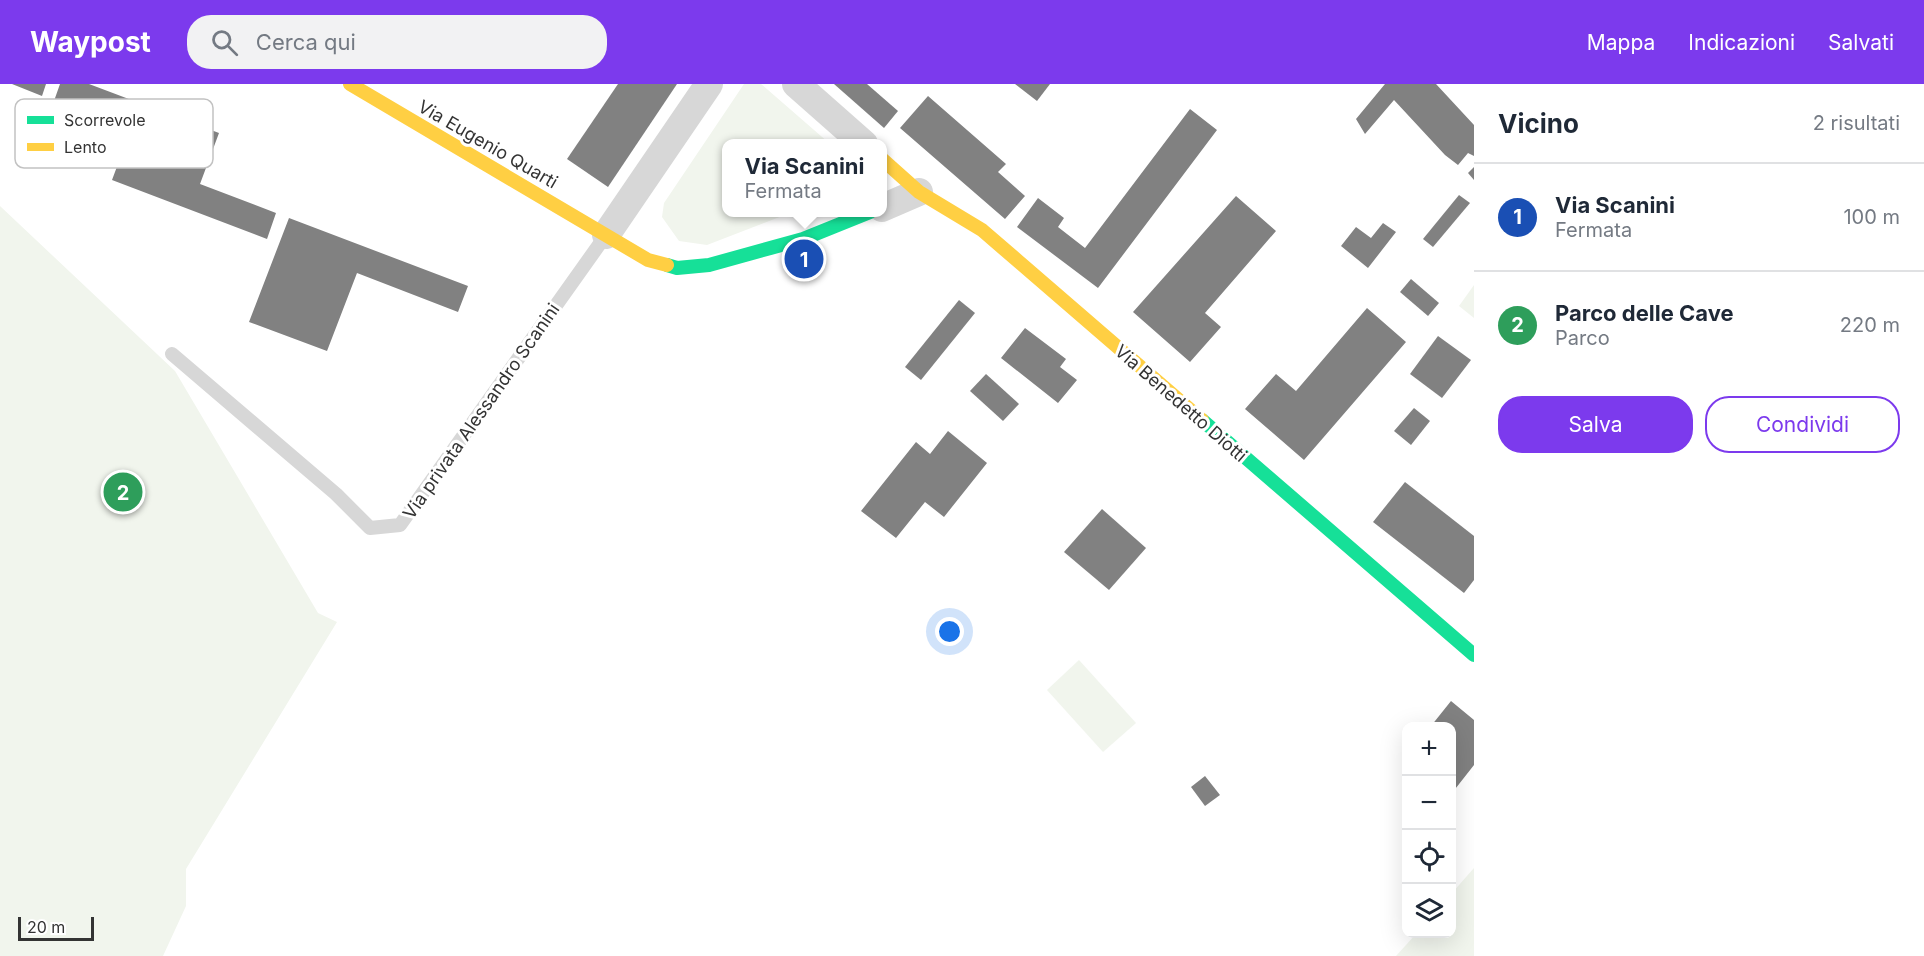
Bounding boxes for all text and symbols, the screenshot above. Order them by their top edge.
search box [187,15,607,69]
text: Waypost [30,25,151,59]
icon: search [208,26,241,59]
text: Cerca qui [256,29,356,55]
text: Mappa [1587,30,1655,55]
text: Indicazioni [1688,30,1795,55]
text: Salvati [1828,30,1894,55]
street label: Via Eugenio Quarti [414,96,562,192]
legend [15,99,213,168]
text: Vicino [1498,108,1579,139]
text: Scorrevole [64,110,146,130]
text: 2 risultati [1813,111,1900,135]
text: Lento [64,137,107,157]
popup [722,139,887,217]
text: Via Scanini [744,153,865,179]
text: Fermata [744,179,822,203]
text: Via Scanini [1555,192,1675,218]
text: 1 [1513,205,1522,229]
text: 100 m [1843,205,1900,229]
text: Fermata [1555,218,1632,242]
pin: 1 [784,236,824,282]
street label: Via privata Alessandro Scanini [398,299,564,523]
text: Parco delle Cave [1555,300,1734,326]
text: 2 [1511,313,1524,337]
text: 220 m [1840,313,1900,337]
text: Parco [1555,326,1610,350]
street label: Via Benedetto Diotti [1111,340,1251,466]
button: Salva [1498,396,1693,453]
button: Condividi [1705,396,1900,453]
pin: 2 [104,470,142,514]
your location [935,617,964,646]
map controls [1402,722,1456,938]
button: + [1402,722,1456,776]
button: − [1402,776,1456,830]
button: locate [1402,830,1456,884]
button: layers [1402,884,1456,938]
scale bar [18,914,94,942]
text: 20 m [27,917,65,937]

